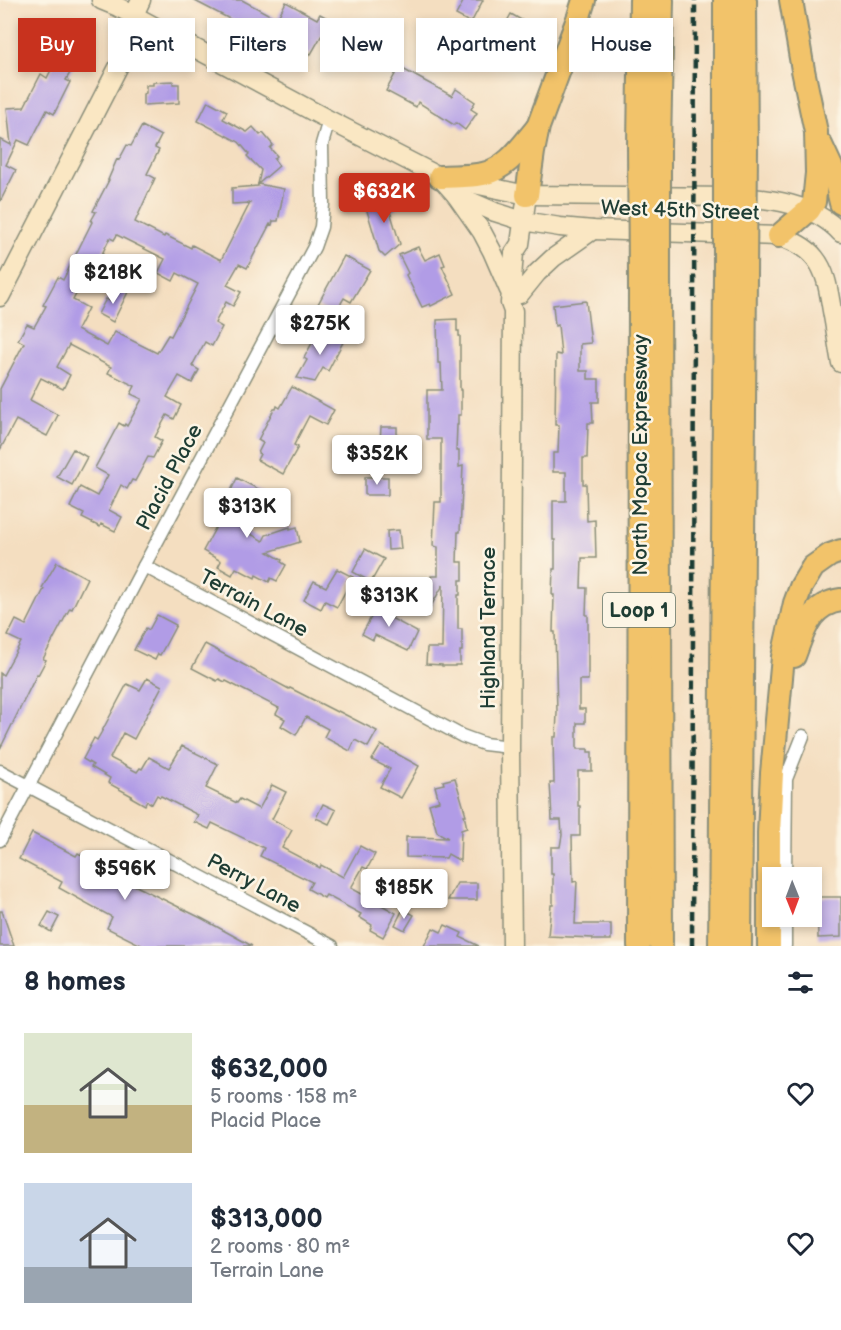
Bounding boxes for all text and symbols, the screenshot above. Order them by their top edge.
chip: Buy [18,18,96,72]
chip: Rent [108,18,195,72]
chip: Filters [207,18,308,72]
chip: New [320,18,404,72]
chip: Apartment [416,18,557,72]
chip: House [569,18,673,72]
pin: $632K [342,173,426,224]
text: $632K [353,180,415,204]
street label: West 45th Street [600,195,760,226]
pin: $218K [71,254,155,305]
text: $218K [84,261,142,285]
pin: $275K [278,305,362,356]
text: $275K [290,312,350,336]
street label: North Mopac Expressway [628,334,653,576]
street label: Placid Place [131,420,208,535]
pin: $352K [335,435,419,486]
text: $352K [346,442,408,466]
pin: $313K [205,488,289,539]
text: $313K [218,495,276,519]
street label: Highland Terrace [476,547,501,709]
street label: Terrain Lane [195,564,312,643]
pin: $313K [347,577,431,628]
text: $313K [360,584,418,608]
road number: Loop 1 [603,593,675,627]
street label: Perry Lane [203,848,305,919]
pin: $596K [83,850,167,901]
text: $596K [94,857,156,881]
north arrow [762,867,822,927]
map controls [762,867,822,927]
pin: $185K [362,869,446,920]
text: $185K [375,876,433,900]
icon: filters [784,966,817,999]
text: 8 homes [24,967,126,998]
text: $632,000 [210,1054,328,1085]
icon: home [72,1057,144,1129]
icon: heart [784,1077,817,1110]
text: 5 rooms · 158 m² [210,1085,357,1109]
text: Placid Place [210,1109,321,1133]
text: $313,000 [210,1204,323,1235]
icon: home [72,1207,144,1279]
icon: heart [784,1227,817,1260]
text: 2 rooms · 80 m² [210,1235,350,1259]
text: Terrain Lane [210,1259,324,1283]

